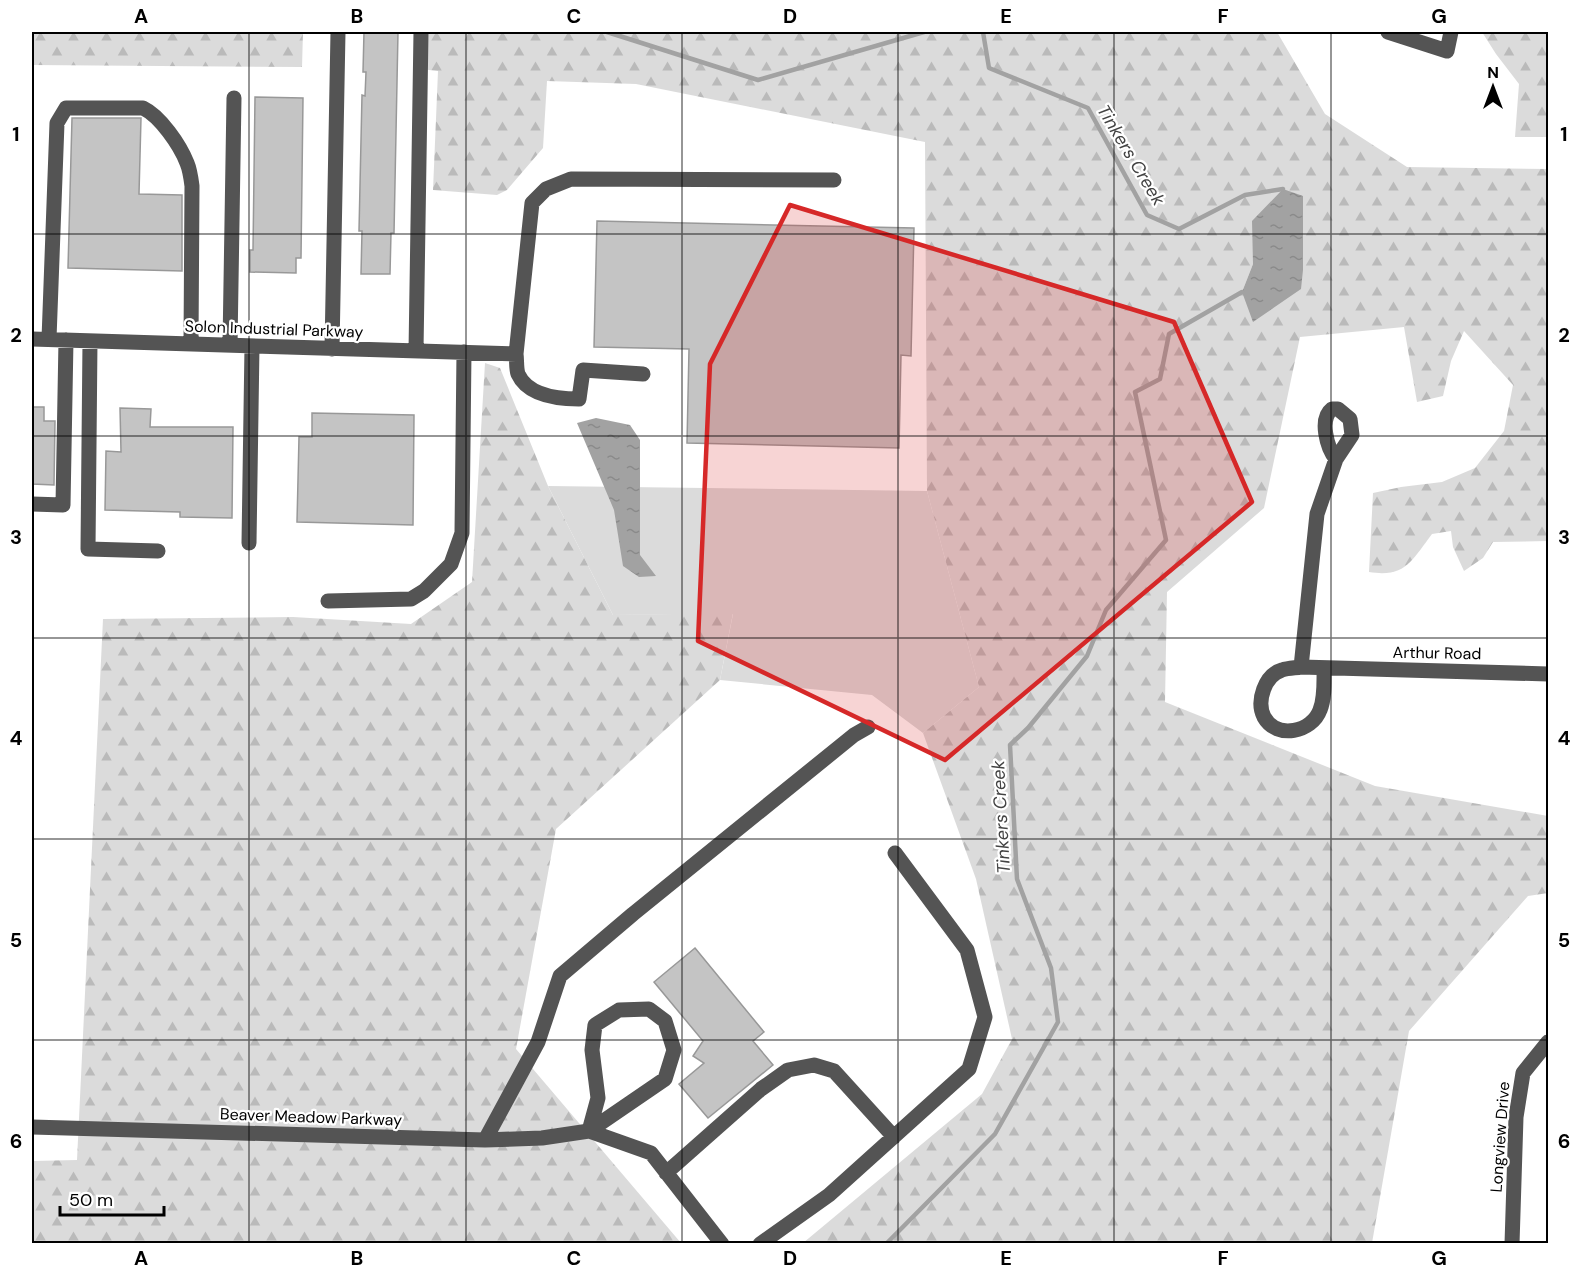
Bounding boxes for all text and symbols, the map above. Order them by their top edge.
text: A [134,3,148,29]
text: B [351,3,363,29]
text: C [567,3,581,29]
text: D [783,3,797,29]
text: E [1000,3,1012,29]
text: F [1217,3,1229,29]
text: G [1431,3,1447,29]
north arrow [1463,57,1523,117]
text: N [1487,62,1499,83]
water label: Tinkers Creek [1091,100,1171,211]
text: 1 [12,121,20,147]
text: 1 [1560,121,1568,147]
street label: Solon Industrial Parkway [184,315,364,343]
text: 2 [10,322,22,348]
text: 2 [1558,322,1570,348]
text: 3 [10,524,22,550]
text: 3 [1558,524,1570,550]
street label: Arthur Road [1393,642,1481,664]
text: 4 [10,725,23,751]
text: 4 [1558,725,1571,751]
water label: Tinkers Creek [986,759,1016,874]
text: 5 [10,927,22,953]
text: 5 [1558,927,1570,953]
street label: Longview Drive [1486,1081,1514,1193]
street label: Beaver Meadow Parkway [220,1103,403,1131]
text: 6 [10,1128,22,1154]
text: 6 [1558,1128,1570,1154]
scale bar [60,1179,164,1217]
text: 50 m [69,1188,113,1212]
text: A [134,1245,148,1271]
text: B [351,1245,363,1271]
text: C [567,1245,581,1271]
text: D [783,1245,797,1271]
text: E [1000,1245,1012,1271]
text: F [1217,1245,1229,1271]
text: G [1431,1245,1447,1271]

